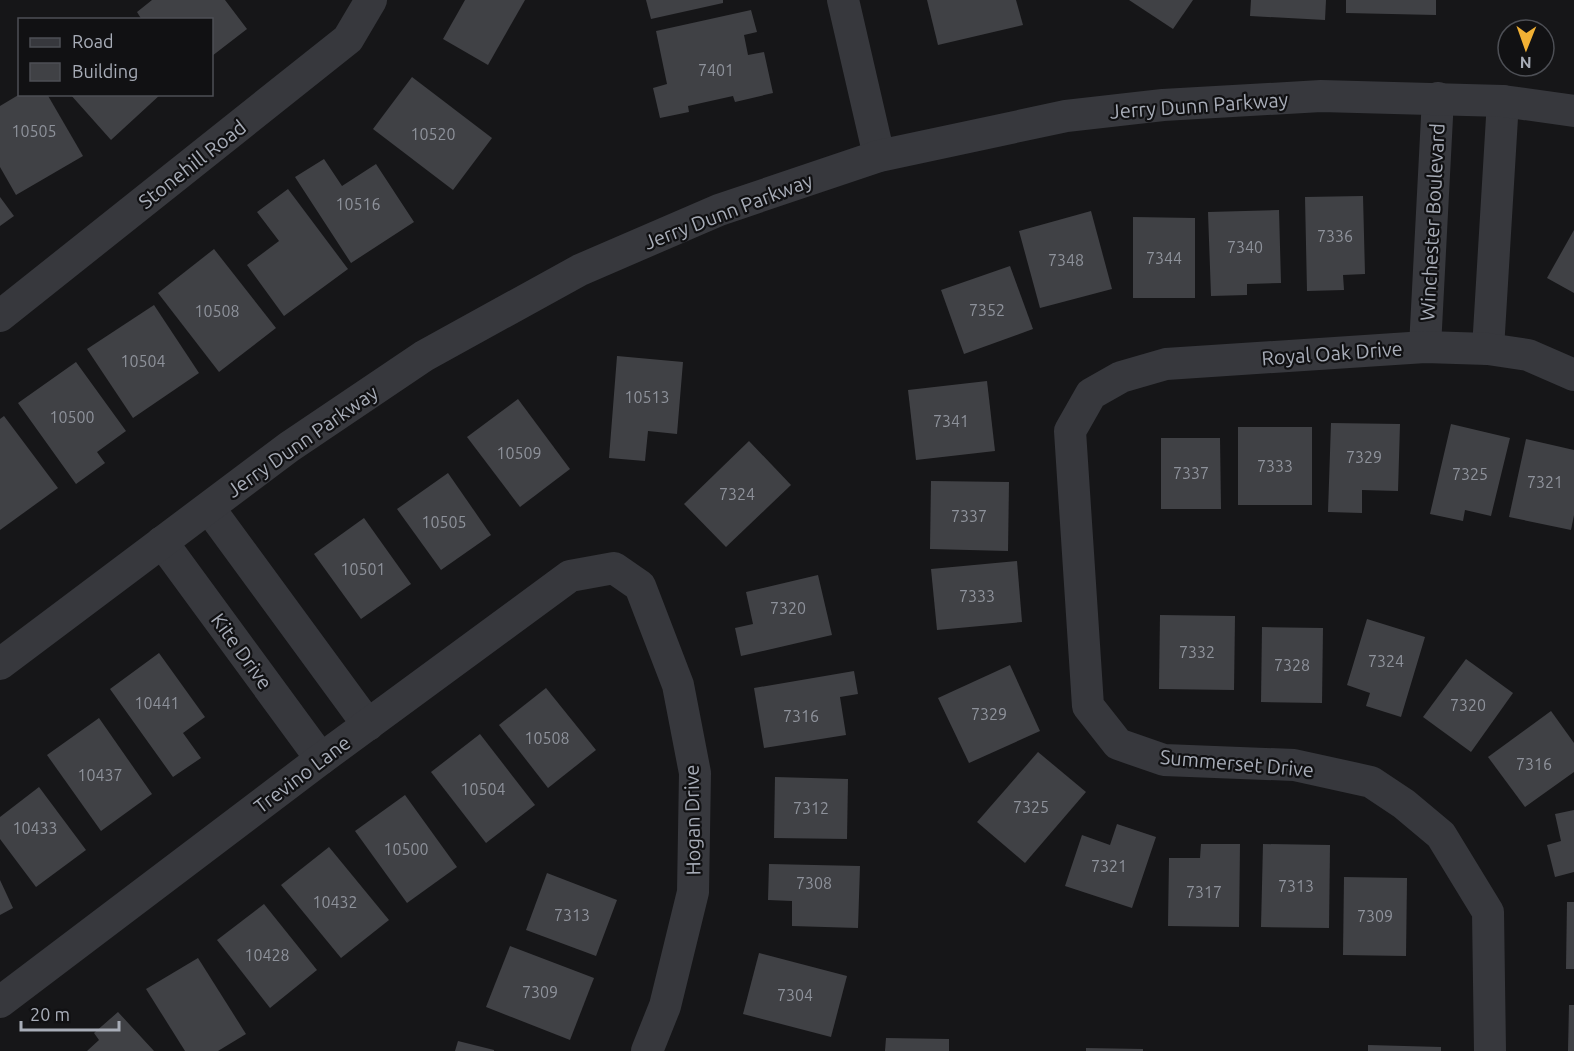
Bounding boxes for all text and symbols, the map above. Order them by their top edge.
legend [18,18,213,96]
north arrow [1496,18,1556,78]
text: Road [72,31,114,51]
text: N [1520,54,1532,72]
text: Building [72,61,138,81]
house number: 7401 [698,61,734,79]
street label: Jerry Dunn Parkway [1109,87,1289,123]
street label: Stonehill Road [134,115,250,213]
house number: 10505 [11,122,57,140]
street label: Winchester Boulevard [1415,123,1449,321]
house number: 10520 [410,125,456,143]
street label: Jerry Dunn Parkway [640,168,816,254]
house number: 10516 [335,195,381,213]
house number: 7336 [1317,227,1353,245]
house number: 7340 [1227,238,1263,256]
house number: 7344 [1146,249,1182,267]
house number: 7348 [1048,251,1084,269]
house number: 7352 [969,301,1005,319]
house number: 10508 [194,302,240,320]
street label: Royal Oak Drive [1261,337,1403,369]
house number: 10504 [120,352,166,370]
street label: Jerry Dunn Parkway [222,380,382,502]
house number: 10513 [624,388,670,406]
house number: 10500 [49,408,95,426]
house number: 7341 [933,412,969,430]
house number: 10509 [496,444,542,462]
house number: 7329 [1346,448,1382,466]
house number: 7333 [1257,457,1293,475]
house number: 7337 [1173,464,1209,482]
house number: 7325 [1452,465,1488,483]
house number: 7321 [1527,473,1563,491]
house number: 7324 [719,485,755,503]
house number: 7337 [951,507,987,525]
house number: 10505 [421,513,467,531]
house number: 10501 [340,560,386,578]
house number: 7333 [959,587,995,605]
house number: 7320 [770,599,806,617]
street label: Kite Drive [207,609,277,693]
house number: 7332 [1179,643,1215,661]
house number: 7324 [1368,652,1404,670]
house number: 7328 [1274,656,1310,674]
house number: 10441 [134,694,180,712]
house number: 7320 [1450,696,1486,714]
house number: 7329 [971,705,1007,723]
house number: 7316 [783,707,819,725]
house number: 10508 [524,729,570,747]
street label: Trevino Lane [249,730,355,818]
street label: Summerset Drive [1159,745,1315,781]
house number: 7316 [1516,755,1552,773]
street label: Hogan Drive [680,764,704,876]
house number: 10437 [77,766,123,784]
house number: 10504 [460,780,506,798]
house number: 7325 [1013,798,1049,816]
house number: 7312 [793,799,829,817]
house number: 10433 [12,819,58,837]
house number: 10500 [383,840,429,858]
house number: 7321 [1091,857,1127,875]
house number: 7308 [796,874,832,892]
house number: 7313 [1278,877,1314,895]
house number: 7317 [1186,883,1222,901]
house number: 10432 [312,893,358,911]
house number: 7313 [554,906,590,924]
house number: 7309 [1357,907,1393,925]
house number: 10428 [244,946,290,964]
house number: 7309 [522,983,558,1001]
house number: 7304 [777,986,813,1004]
scale bar [21,994,118,1032]
text: 20 m [30,1004,70,1024]

